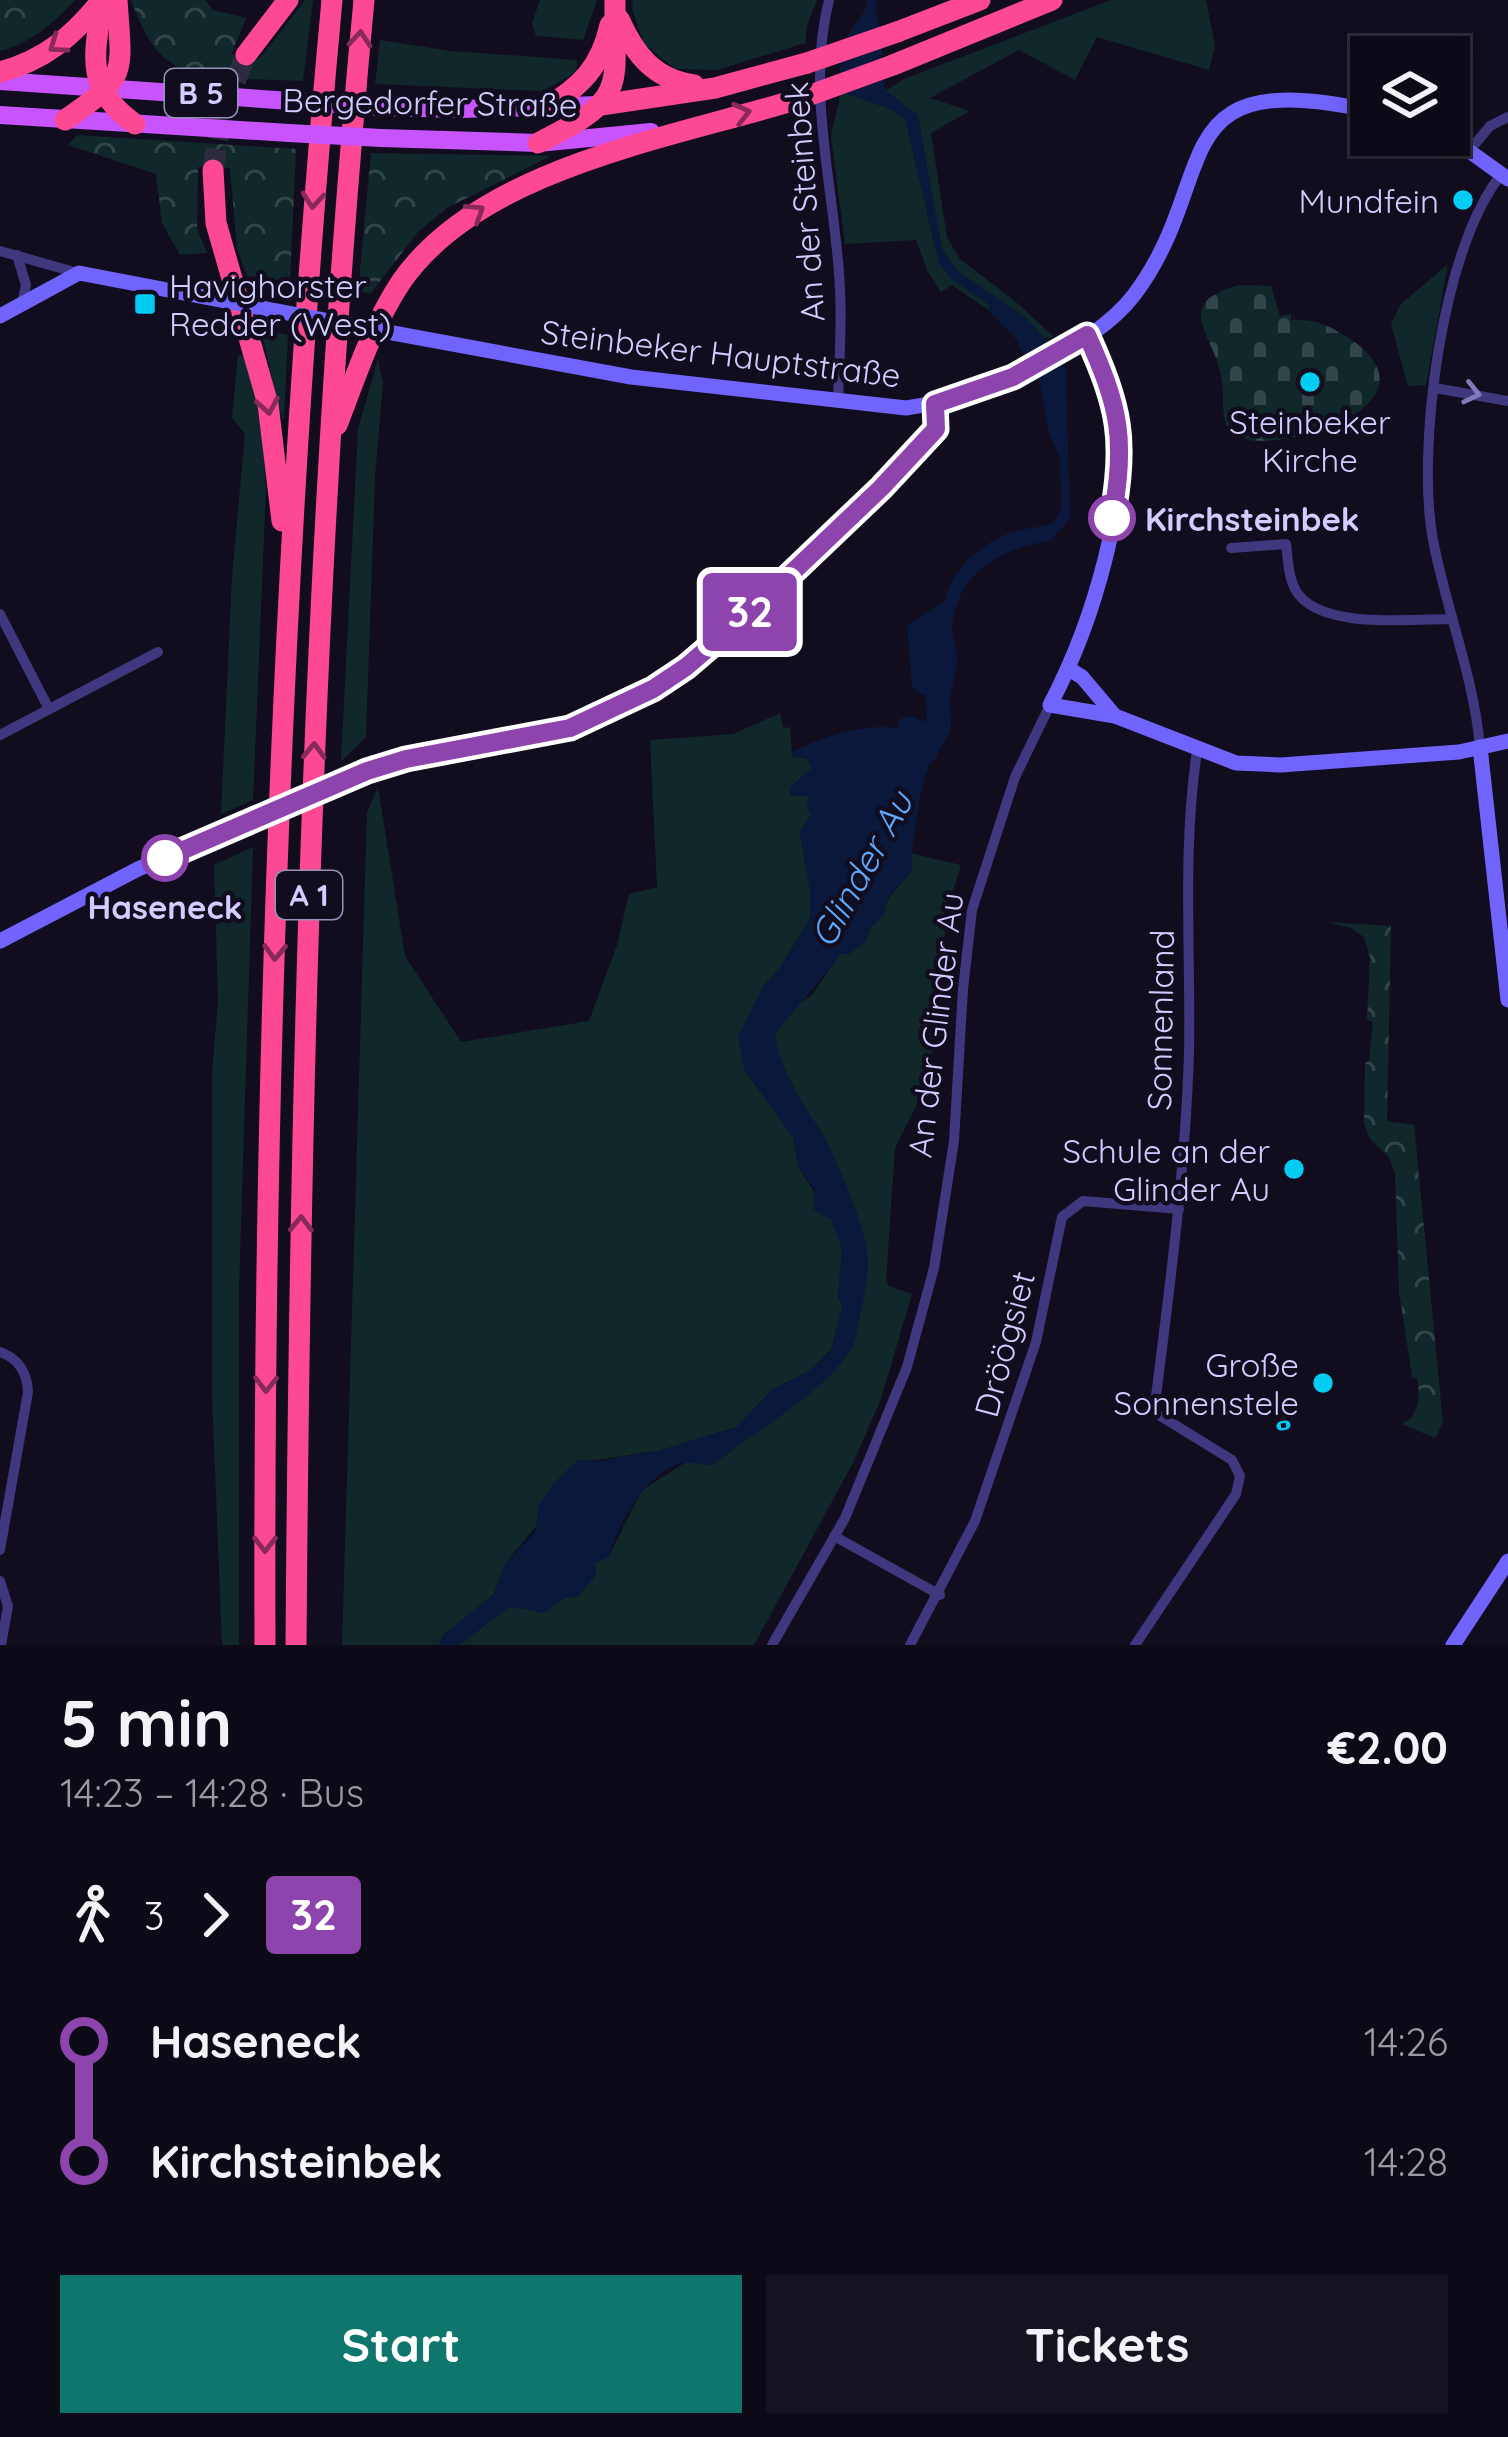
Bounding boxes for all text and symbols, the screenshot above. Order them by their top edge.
one-way arrow [347,29,372,48]
one-way arrow [49,31,71,53]
map controls [1350,36,1470,156]
button: layers [1350,36,1470,156]
road number: B 5 [165,69,237,117]
street label: Bergedorfer Straße [282,79,578,125]
street label: An der Steinbek [775,81,833,323]
one-way arrow [732,102,752,127]
place label: Mundfein [1298,180,1439,221]
marker: Mundfein [1450,187,1476,213]
one-way arrow [301,191,326,210]
one-way arrow [462,204,484,226]
place label: Havighorster Redder (West) [169,265,391,344]
marker: Havighorster Redder (West) [132,291,158,317]
street label: Steinbeker Hauptstraße [539,311,903,395]
marker: Steinbeker Kirche [1297,369,1323,395]
one-way arrow [1461,379,1481,404]
one-way arrow [254,396,279,416]
place label: Steinbeker Kirche [1229,401,1391,480]
marker: Kirchsteinbek [1090,496,1134,540]
place label: Kirchsteinbek [1145,498,1360,539]
line badge: 32 [696,573,804,651]
text: 32 [727,585,773,638]
one-way arrow [301,741,327,760]
water label: Glinder Au [800,781,923,955]
marker: Haseneck [143,836,187,880]
road number: A 1 [276,871,342,919]
place label: Haseneck [88,886,242,927]
street label: An der Glinder Au [898,890,972,1160]
street label: Sonnenland [1138,929,1182,1111]
one-way arrow [262,943,288,962]
place label: Schule an der Glinder Au [1062,1130,1270,1209]
marker: Schule an der Glinder Au [1281,1156,1307,1182]
one-way arrow [287,1215,313,1233]
street label: Dröögsiet [965,1267,1043,1421]
place label: Große Sonnenstele [1114,1344,1299,1423]
marker: Große Sonnenstele [1310,1370,1336,1396]
one-way arrow [253,1375,279,1394]
one-way arrow [252,1536,278,1554]
text: 5 min [60,1681,232,1764]
text: €2.00 [1328,1719,1448,1775]
text: 14:23 – 14:28 · Bus [60,1768,364,1817]
icon: walk [60,1882,126,1948]
icon: forward [182,1882,248,1948]
text: 32 [290,1888,337,1941]
text: 3 [144,1891,164,1940]
text: Haseneck [150,2013,361,2069]
text: 14:26 [1364,2017,1448,2066]
text: Kirchsteinbek [150,2133,443,2189]
text: 14:28 [1364,2137,1448,2186]
button: Start [60,2275,742,2413]
button: Tickets [766,2275,1448,2413]

